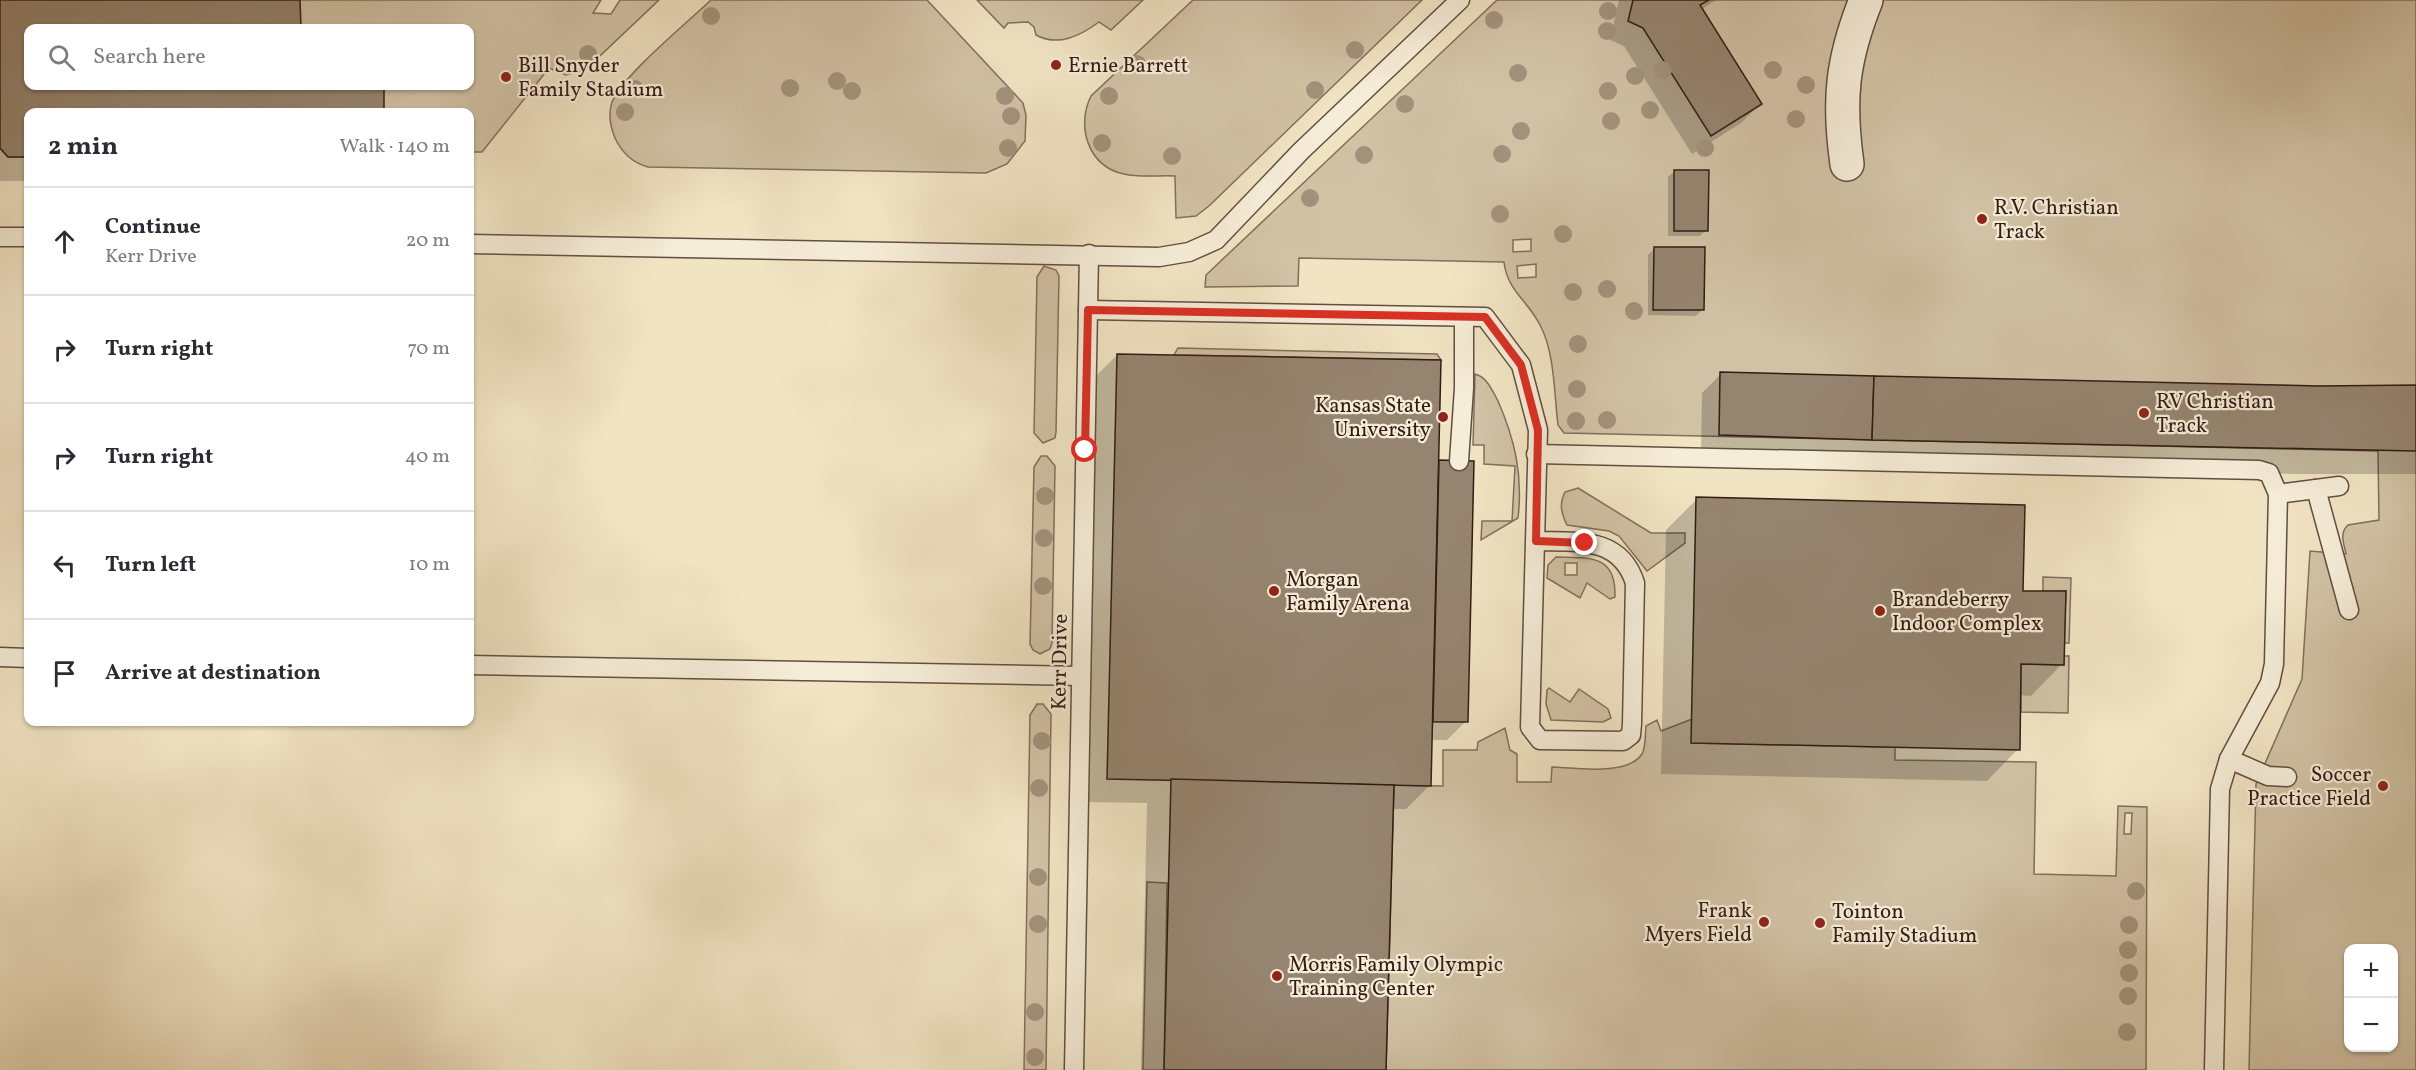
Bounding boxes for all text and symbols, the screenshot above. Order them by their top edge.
search box [24,24,474,90]
icon: search [45,41,78,74]
text: Search here [93,42,206,73]
place label: Bill Snyder Family Stadium [518,52,663,105]
place label: Ernie Barrett [1068,52,1188,81]
marker: Ernie Barrett [1049,58,1063,72]
marker: Bill Snyder Family Stadium [499,70,513,84]
text: 2 min [48,129,118,165]
text: Walk · 140 m [340,133,450,161]
place label: R.V. Christian Track [1994,194,2119,247]
text: Continue [105,212,201,243]
marker: R.V. Christian Track [1975,212,1989,226]
icon: ahead [48,225,81,258]
text: 20 m [406,227,450,255]
text: Kerr Drive [105,243,197,271]
icon: right [48,333,81,366]
text: Turn right [105,334,213,365]
text: 70 m [407,335,450,363]
place label: RV Christian Track [2156,388,2274,441]
place label: Kansas State University [1315,392,1432,445]
marker: RV Christian Track [2137,406,2151,420]
marker: Kansas State University [1436,410,1450,424]
route start [1071,436,1097,462]
icon: right [48,441,81,474]
text: Turn right [105,442,213,473]
text: 40 m [405,443,450,471]
route end [1571,529,1597,555]
icon: left [48,549,81,582]
text: Turn left [105,550,196,581]
text: 10 m [409,551,450,579]
place label: Morgan Family Arena [1286,566,1410,619]
marker: Morgan Family Arena [1267,584,1281,598]
place label: Brandeberry Indoor Complex [1892,586,2042,639]
marker: Brandeberry Indoor Complex [1873,604,1887,618]
street label: Kerr Drive [1045,614,1076,710]
icon: arrive [48,657,81,690]
text: Arrive at destination [105,658,321,689]
place label: Soccer Practice Field [2247,761,2371,814]
marker: Soccer Practice Field [2376,779,2390,793]
place label: Frank Myers Field [1645,897,1753,950]
place label: Tointon Family Stadium [1832,898,1977,951]
marker: Frank Myers Field [1757,915,1771,929]
marker: Tointon Family Stadium [1813,916,1827,930]
map controls [2344,944,2398,1052]
button: + [2344,944,2398,998]
place label: Morris Family Olympic Training Center [1289,951,1503,1004]
marker: Morris Family Olympic Training Center [1270,969,1284,983]
button: − [2344,998,2398,1052]

